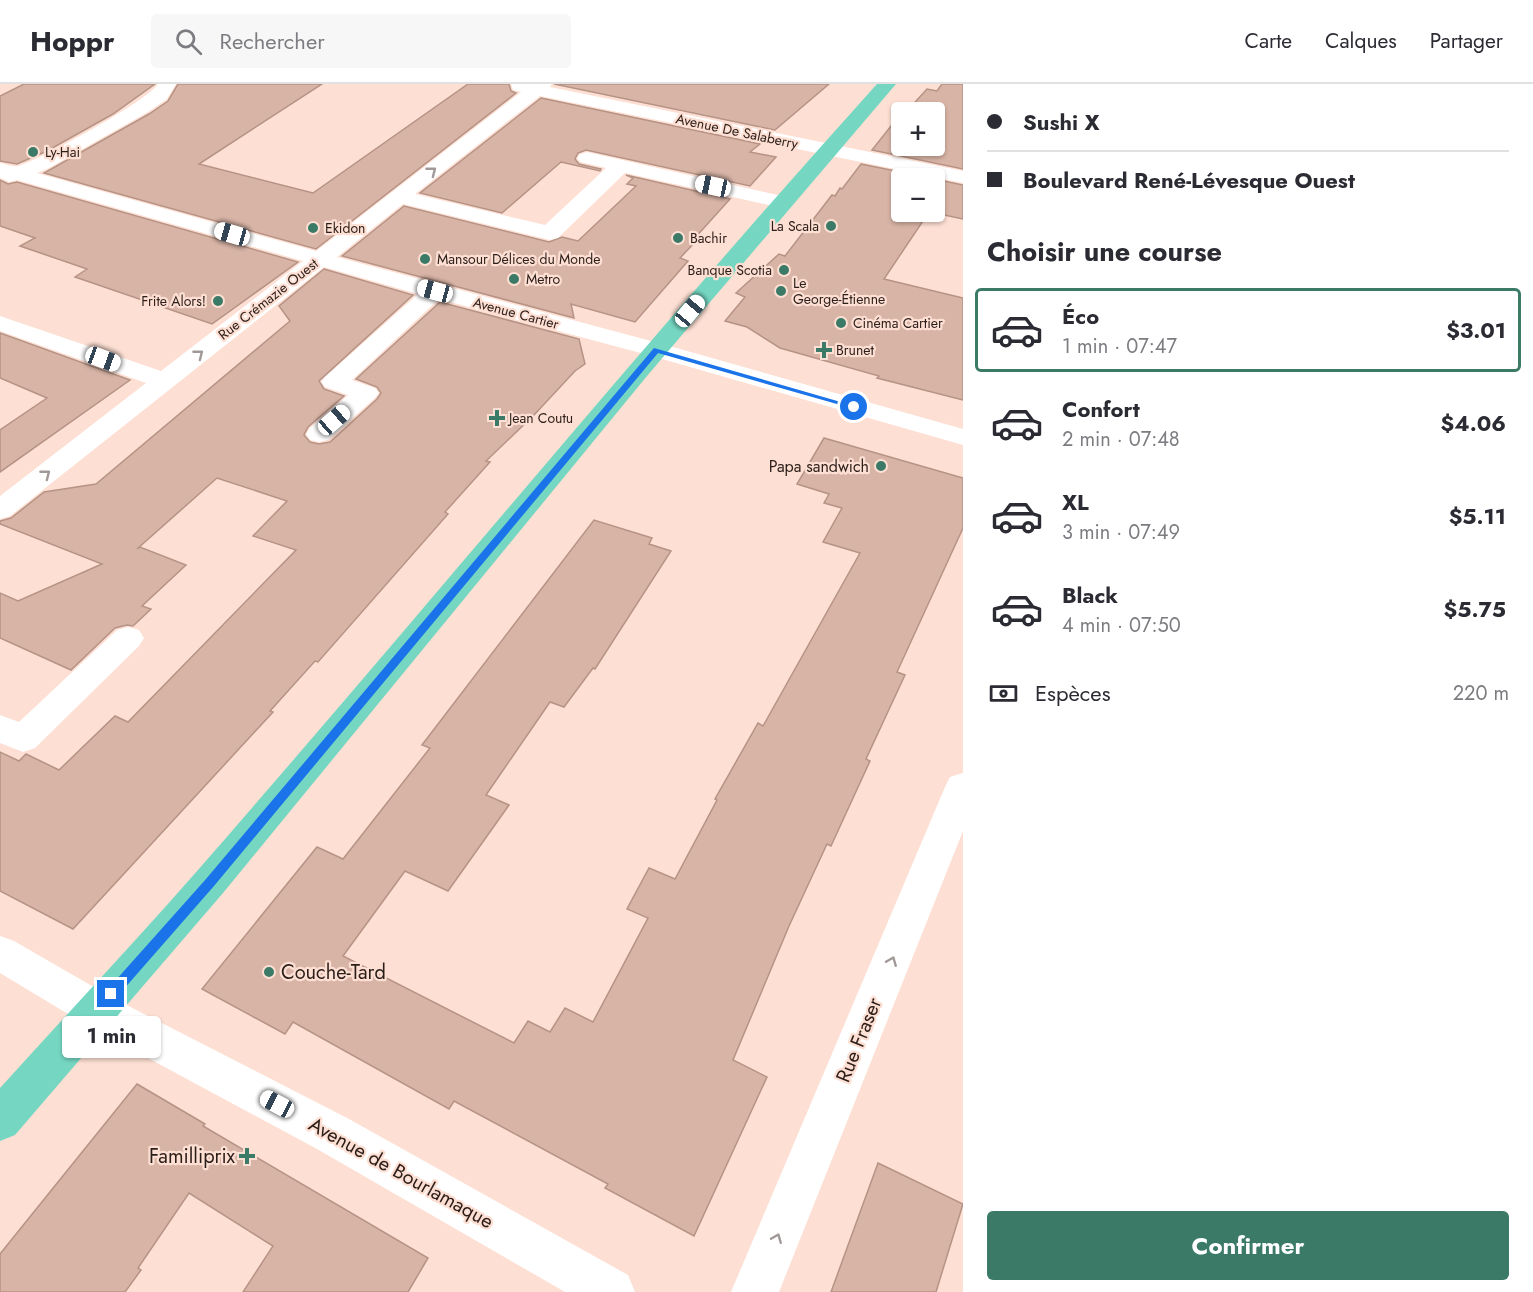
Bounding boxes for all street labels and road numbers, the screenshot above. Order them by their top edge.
street label: Avenue De Salaberry [674,108,801,154]
street label: Rue Crémazie Ouest [214,253,323,344]
street label: Avenue Cartier [471,292,561,334]
street label: Rue Fraser [829,993,889,1087]
street label: Avenue de Bourlamaque [303,1110,499,1236]

